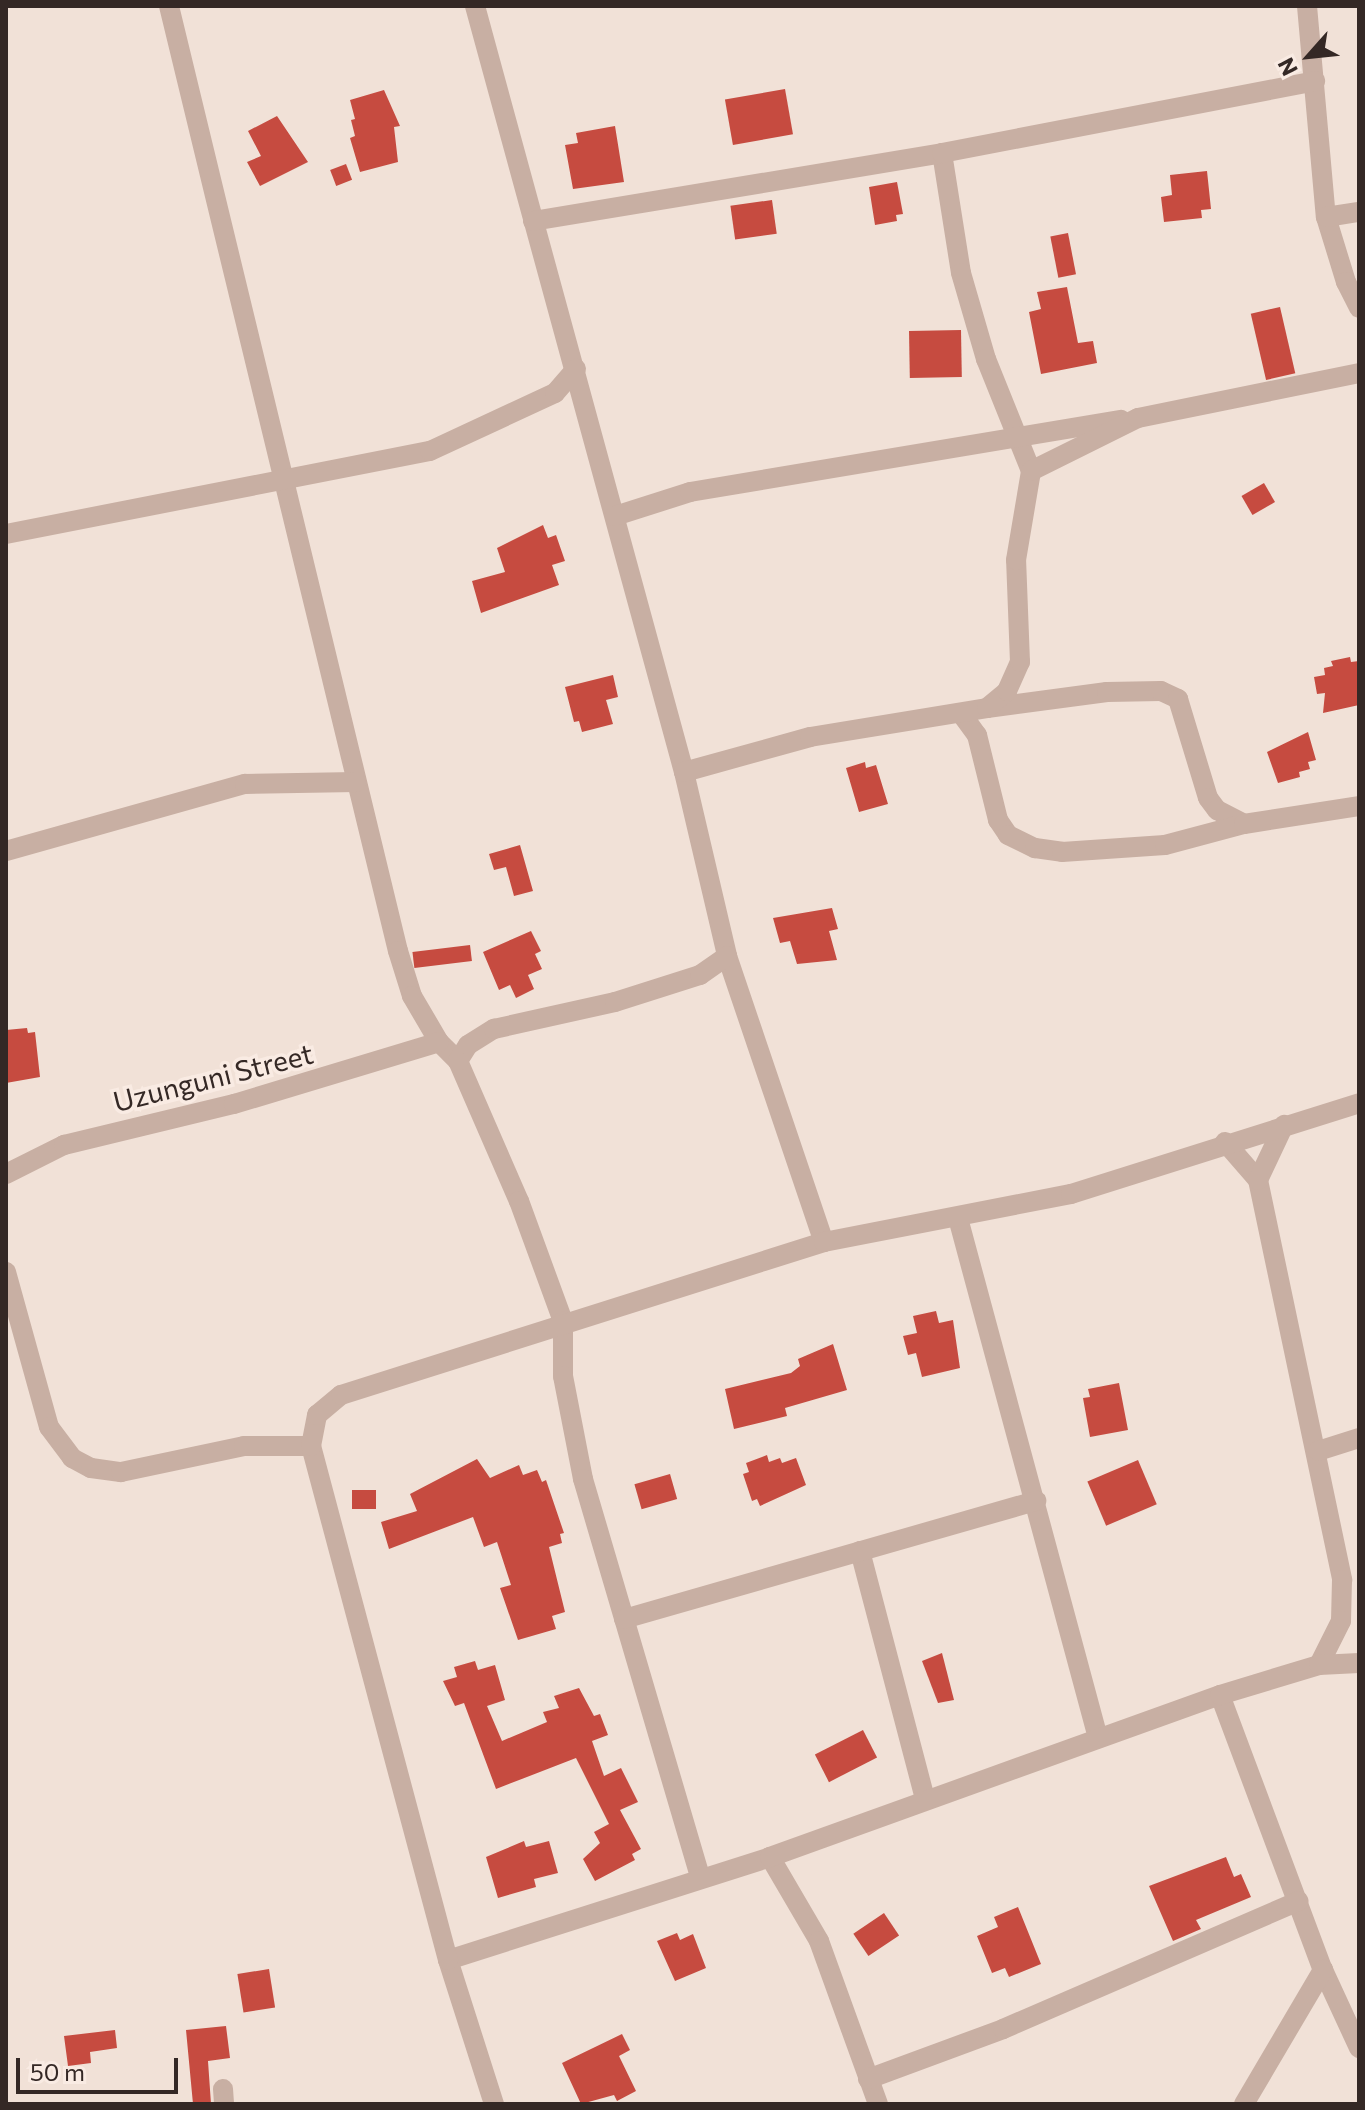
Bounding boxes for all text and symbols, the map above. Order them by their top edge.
north arrow [1269,16,1349,96]
text: N [1271,54,1303,81]
street label: Uzunguni Street [110,1036,316,1118]
scale bar [20,2042,182,2092]
text: 50 m [30,2057,85,2086]

